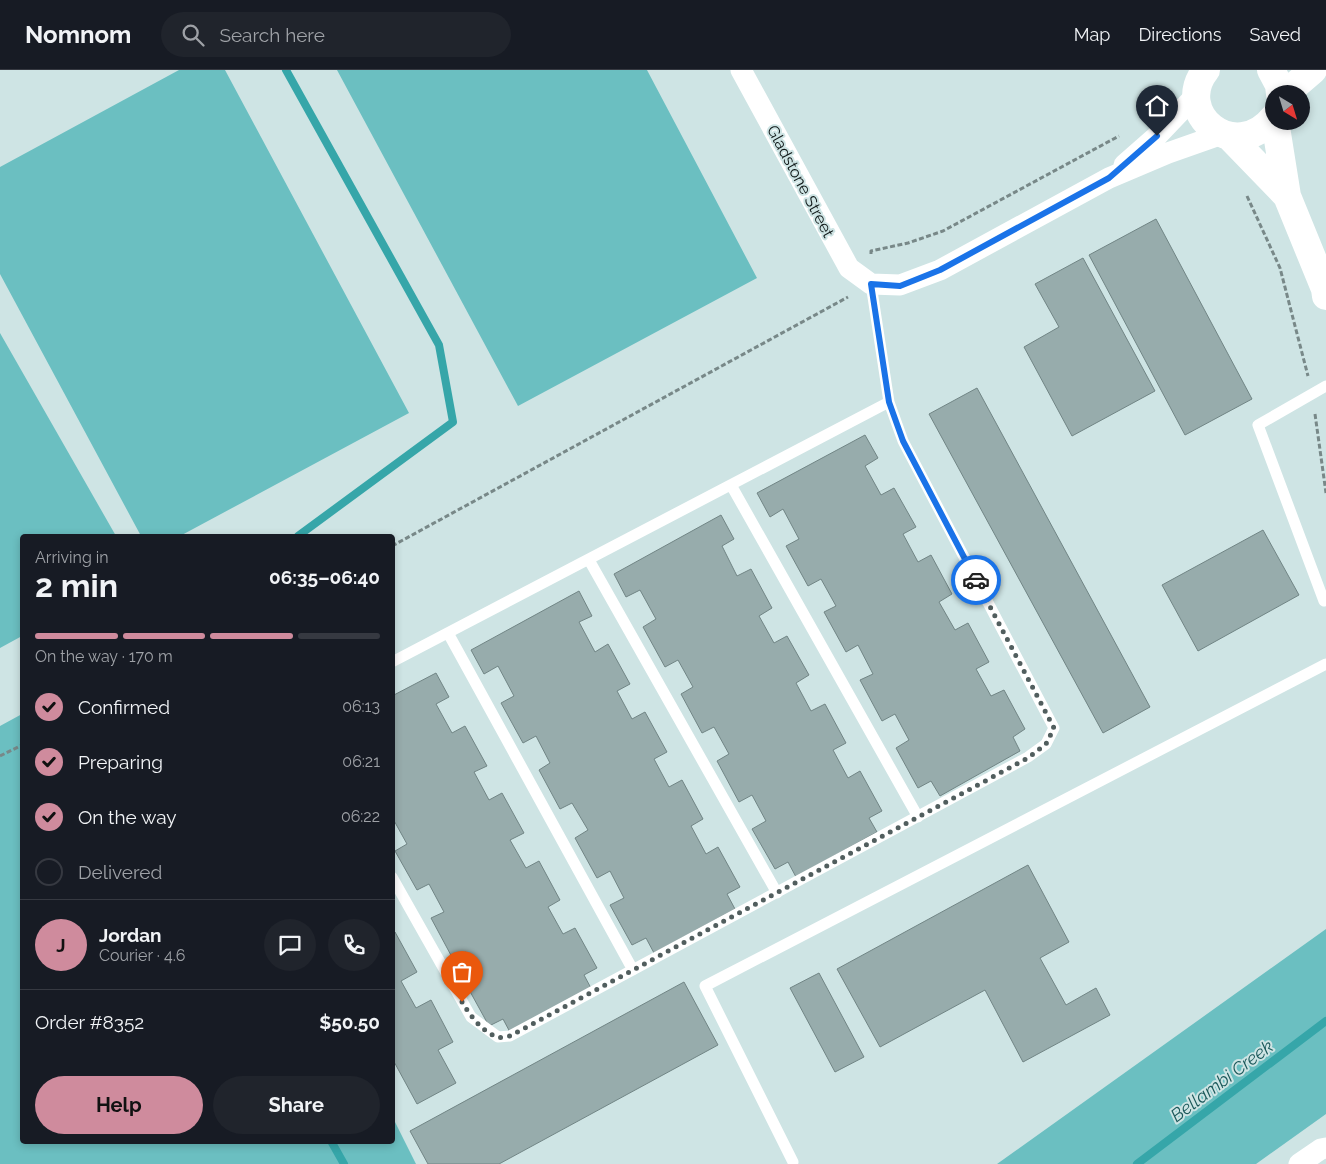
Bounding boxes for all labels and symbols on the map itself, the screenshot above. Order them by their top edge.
pin [1136,85,1178,136]
north arrow [1265,85,1310,130]
street label: Gladstone Street [763,122,838,241]
courier [951,555,1001,605]
pin [441,951,483,1002]
water label: Bellambi Creek [1166,1035,1277,1126]

